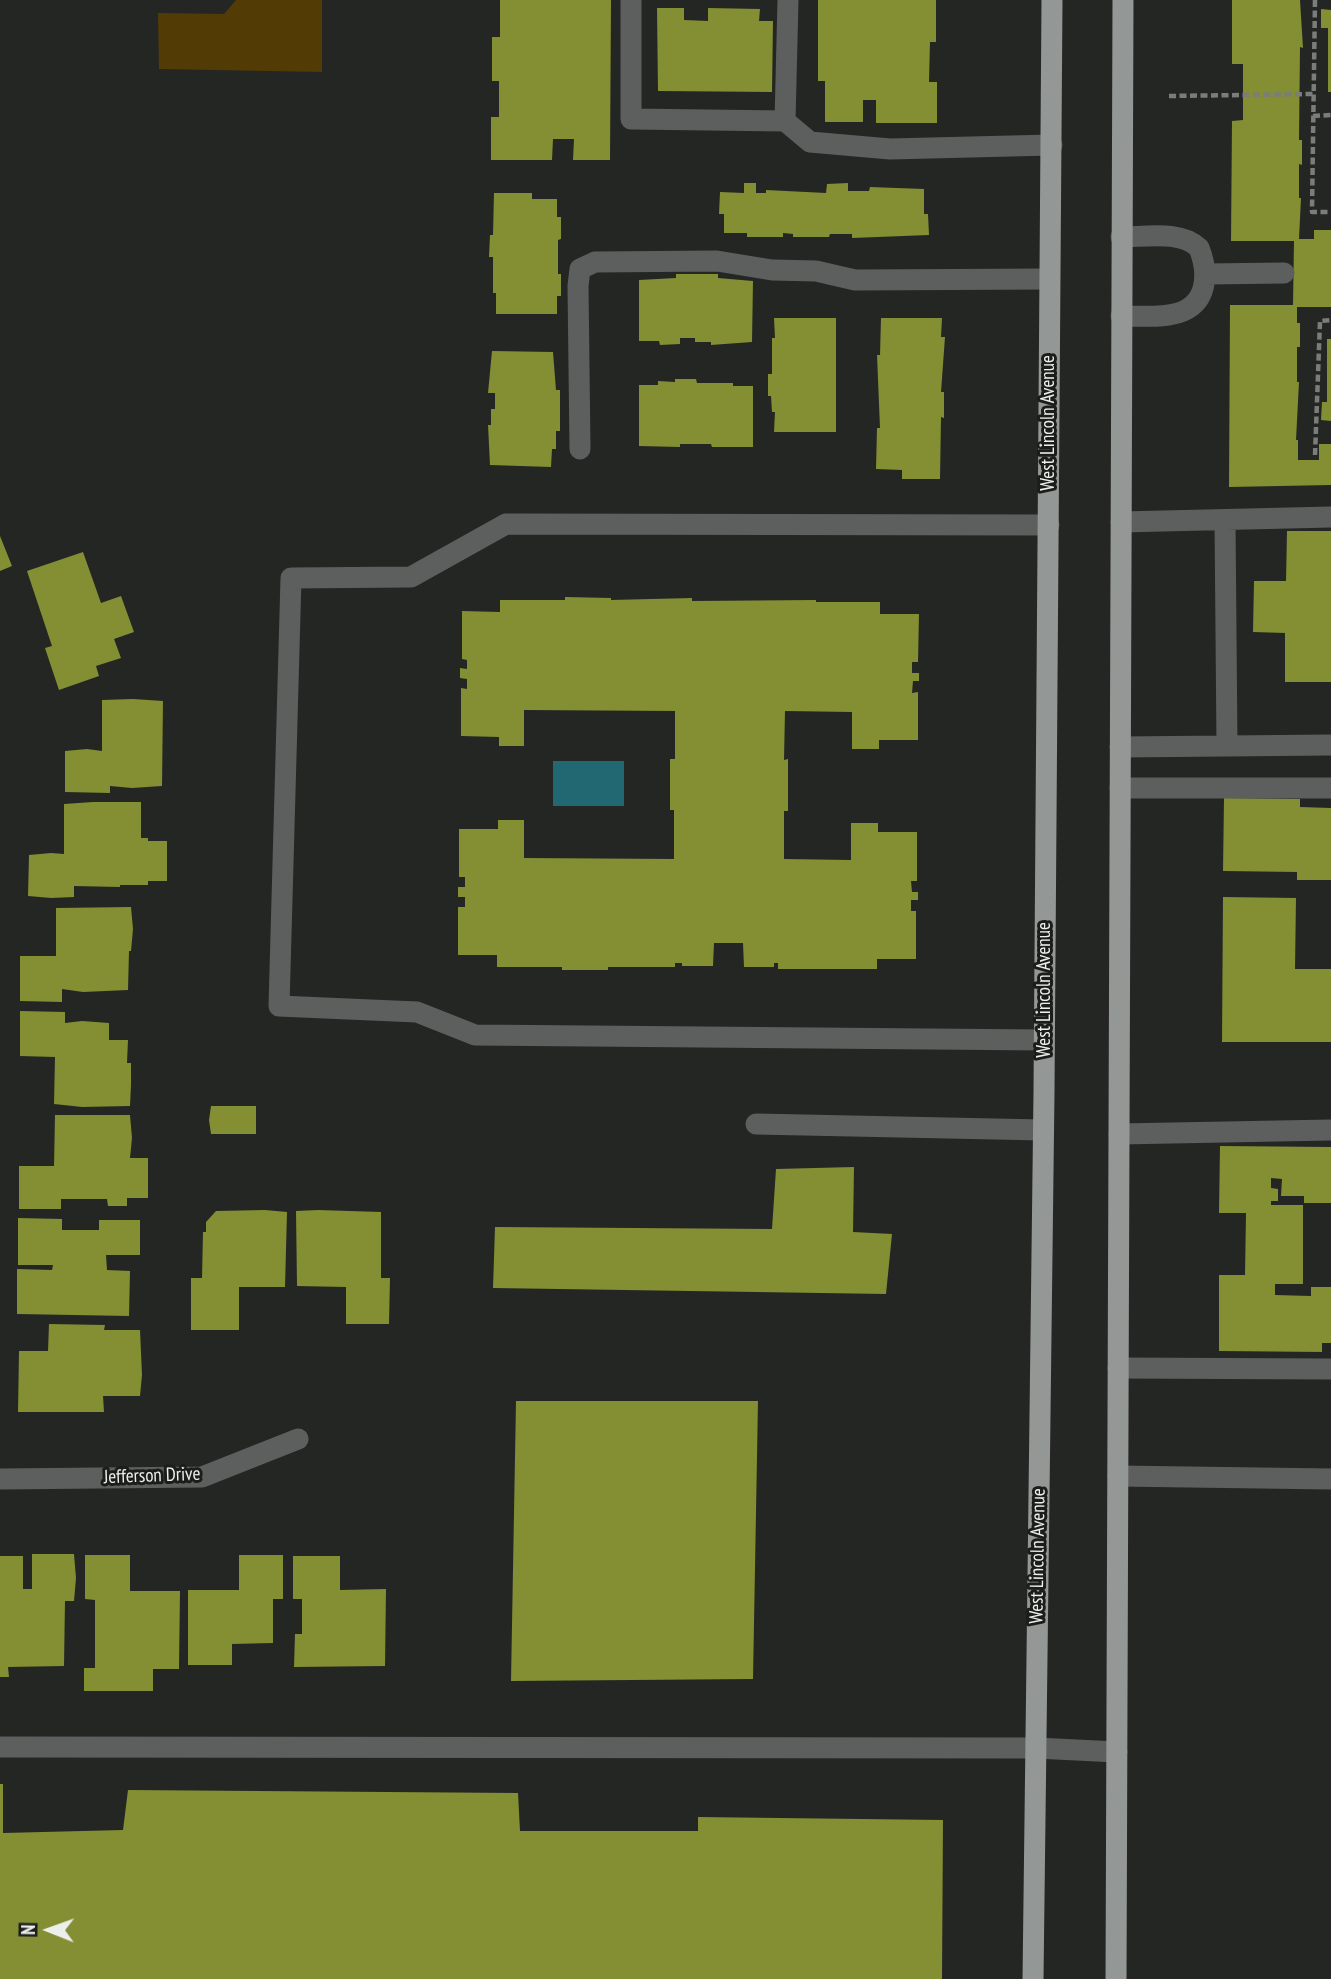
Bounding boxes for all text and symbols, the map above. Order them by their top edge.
street label: West Lincoln Avenue [1038,355,1060,491]
street label: West Lincoln Avenue [1034,922,1056,1058]
street label: Jefferson Drive [103,1463,201,1489]
street label: West Lincoln Avenue [1025,1488,1051,1624]
north arrow [14,1895,84,1965]
text: N [16,1924,40,1935]

